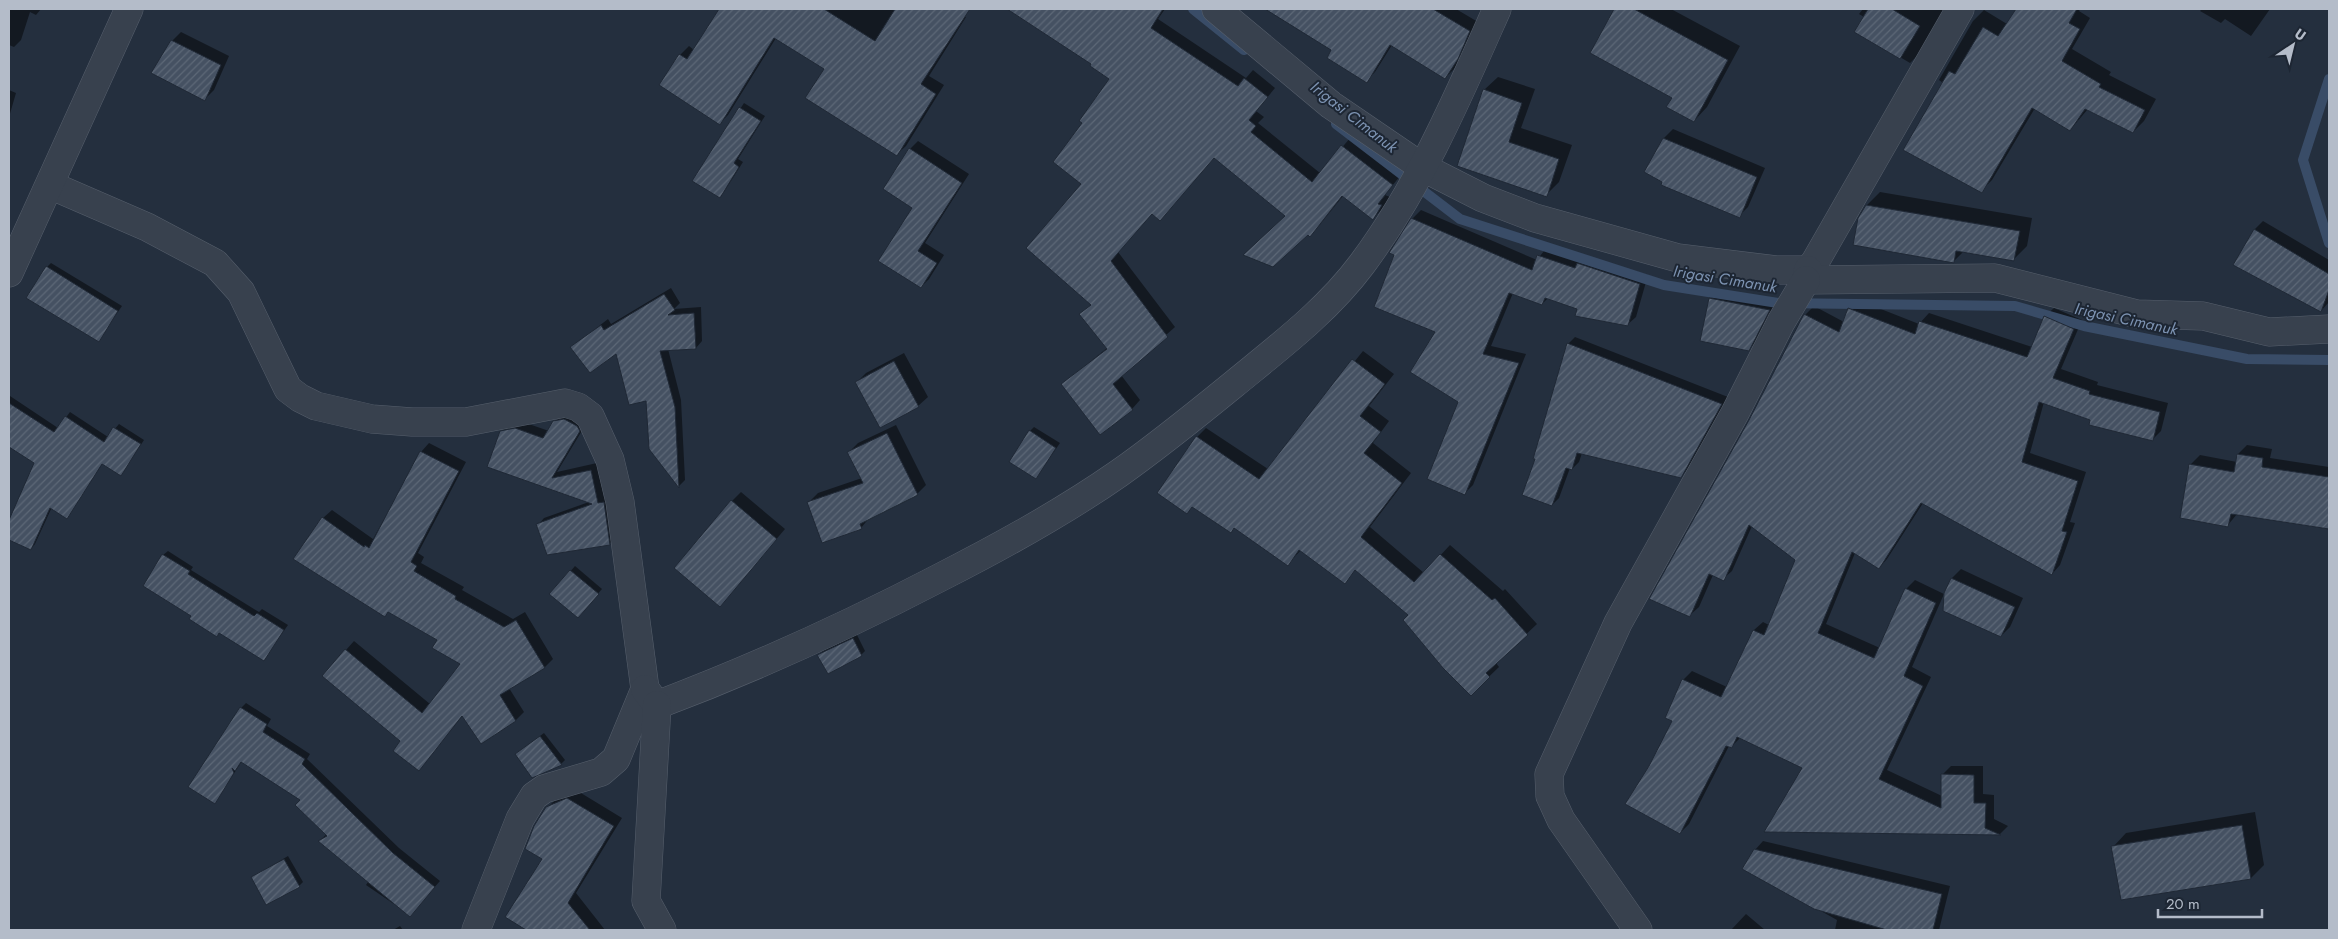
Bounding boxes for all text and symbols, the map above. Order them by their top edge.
north arrow [2268,20,2318,70]
text: U [2291,23,2310,45]
water label: Irigasi Cimanuk [1306,76,1403,159]
water label: Irigasi Cimanuk [1671,259,1780,299]
water label: Irigasi Cimanuk [2072,297,2181,341]
scale bar [2158,886,2262,918]
text: 20 m [2166,893,2200,915]

